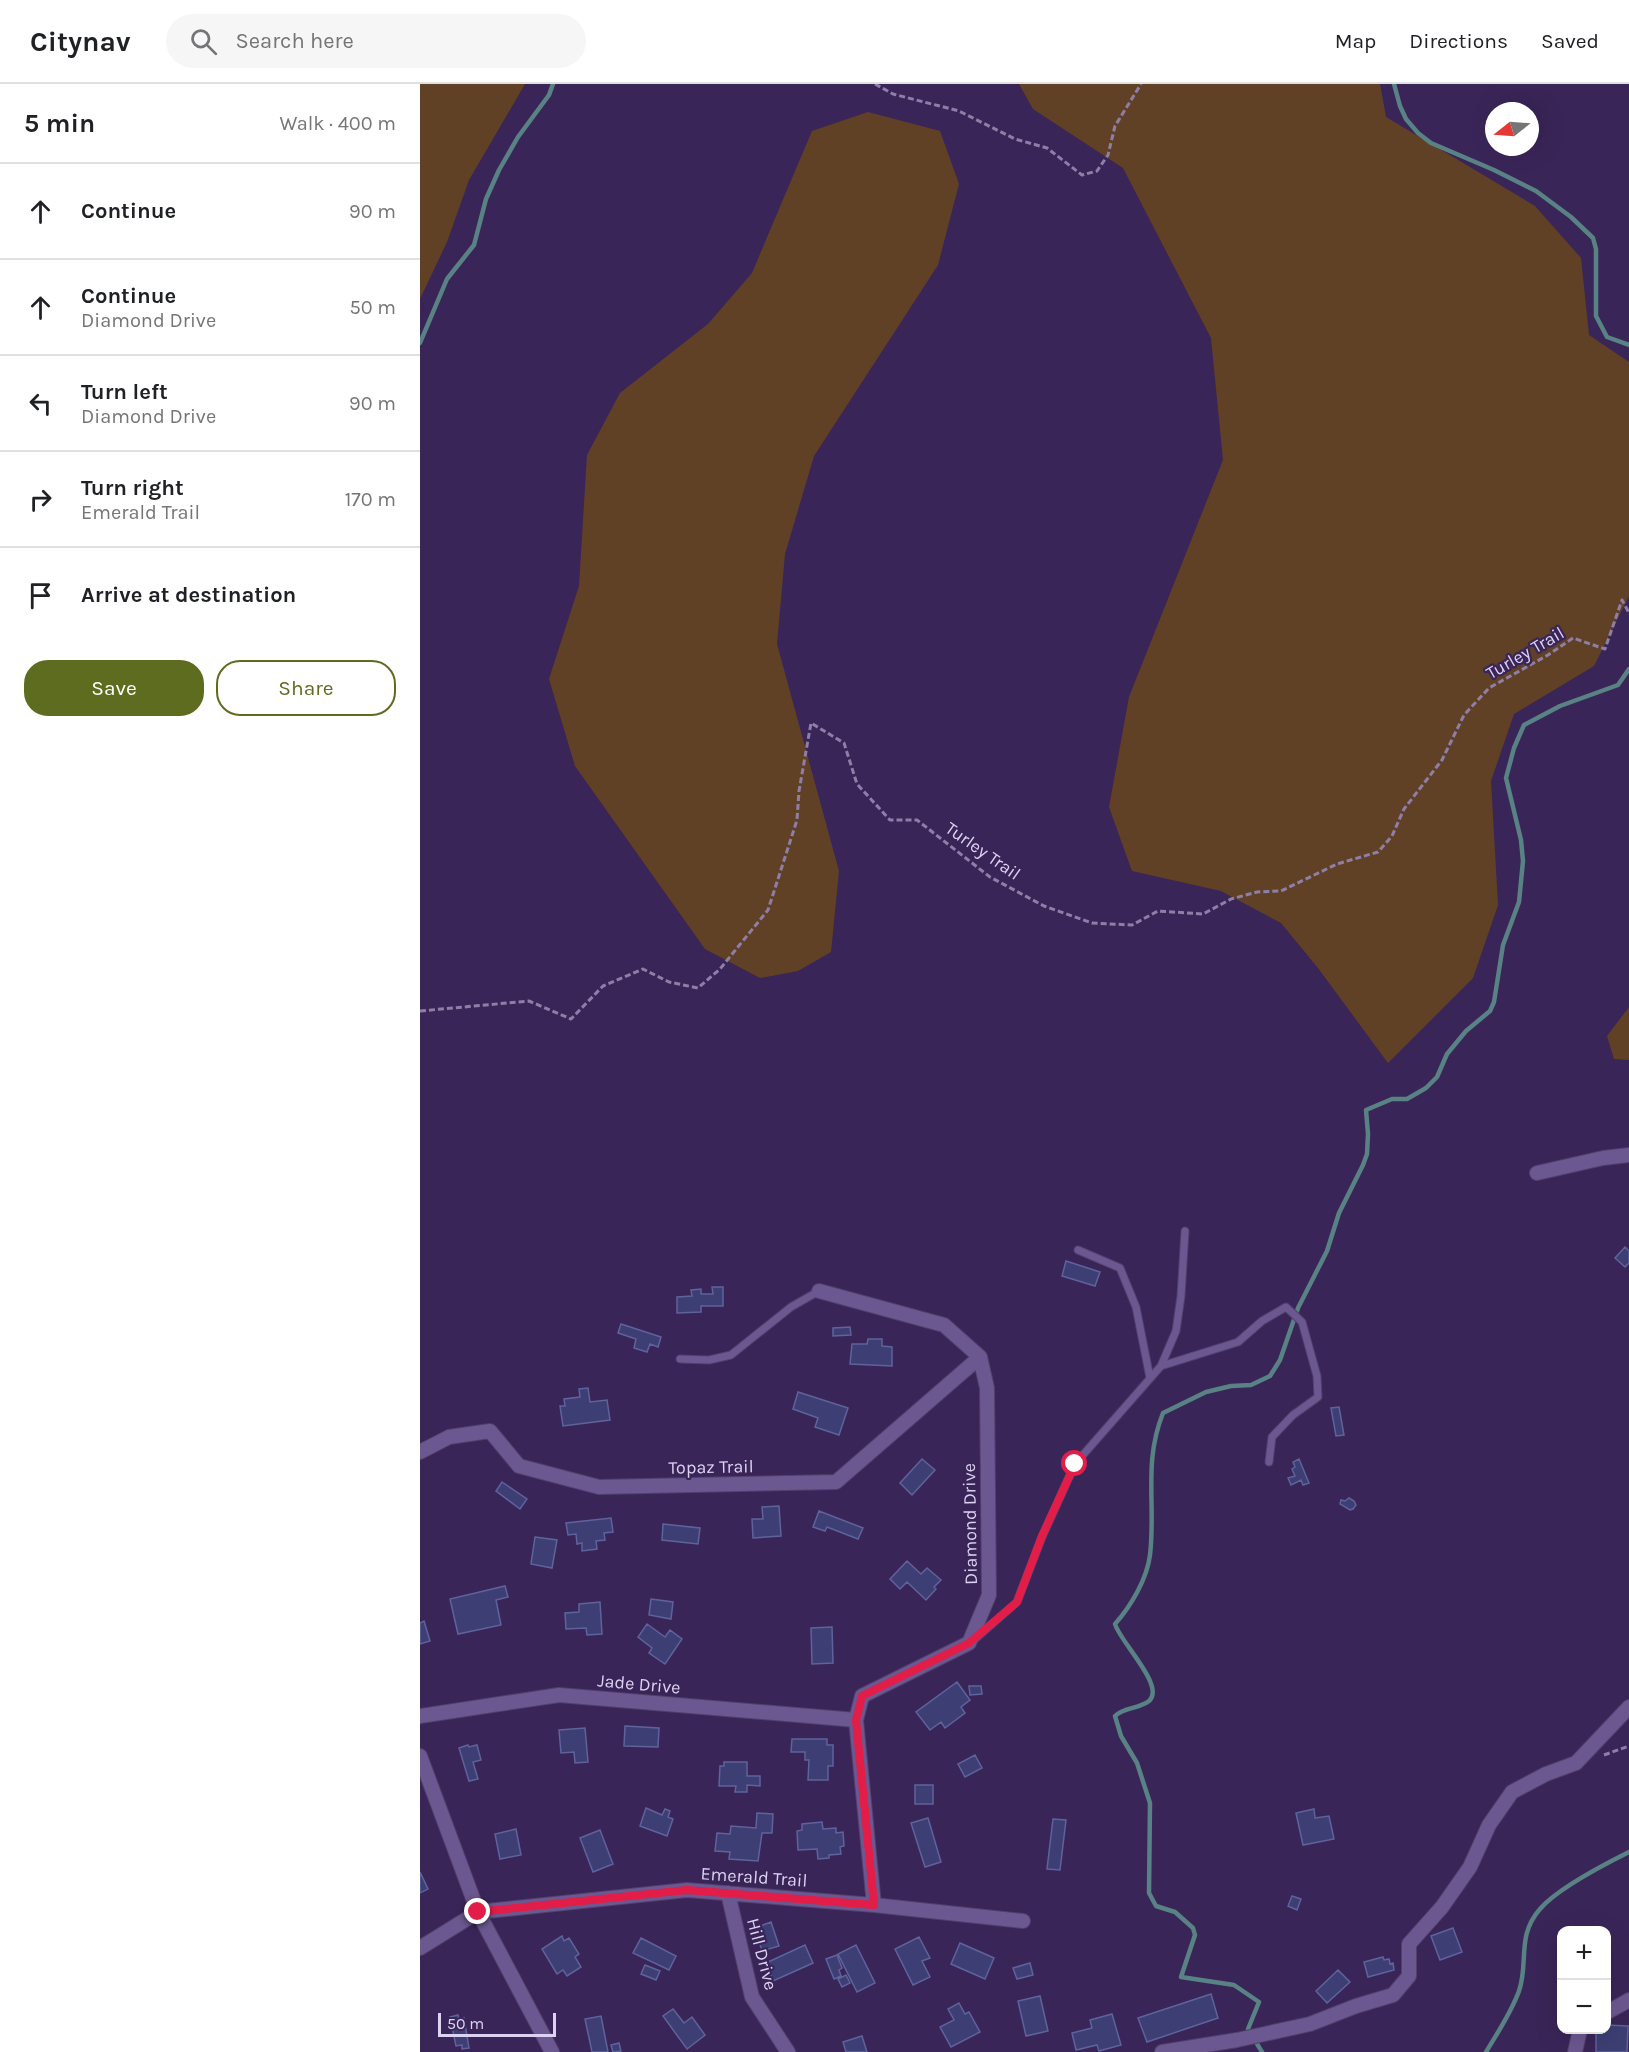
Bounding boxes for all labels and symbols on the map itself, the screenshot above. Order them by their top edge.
north arrow [1485,102,1539,156]
street label: Turley Trail [1482,622,1568,684]
street label: Turley Trail [941,817,1025,885]
route start [1061,1450,1087,1476]
street label: Topaz Trail [668,1455,754,1479]
street label: Diamond Drive [958,1463,982,1585]
street label: Jade Drive [596,1669,682,1699]
street label: Emerald Trail [700,1862,808,1892]
route end [464,1898,490,1924]
street label: Hill Drive [742,1916,782,1992]
scale bar [438,2010,556,2038]

